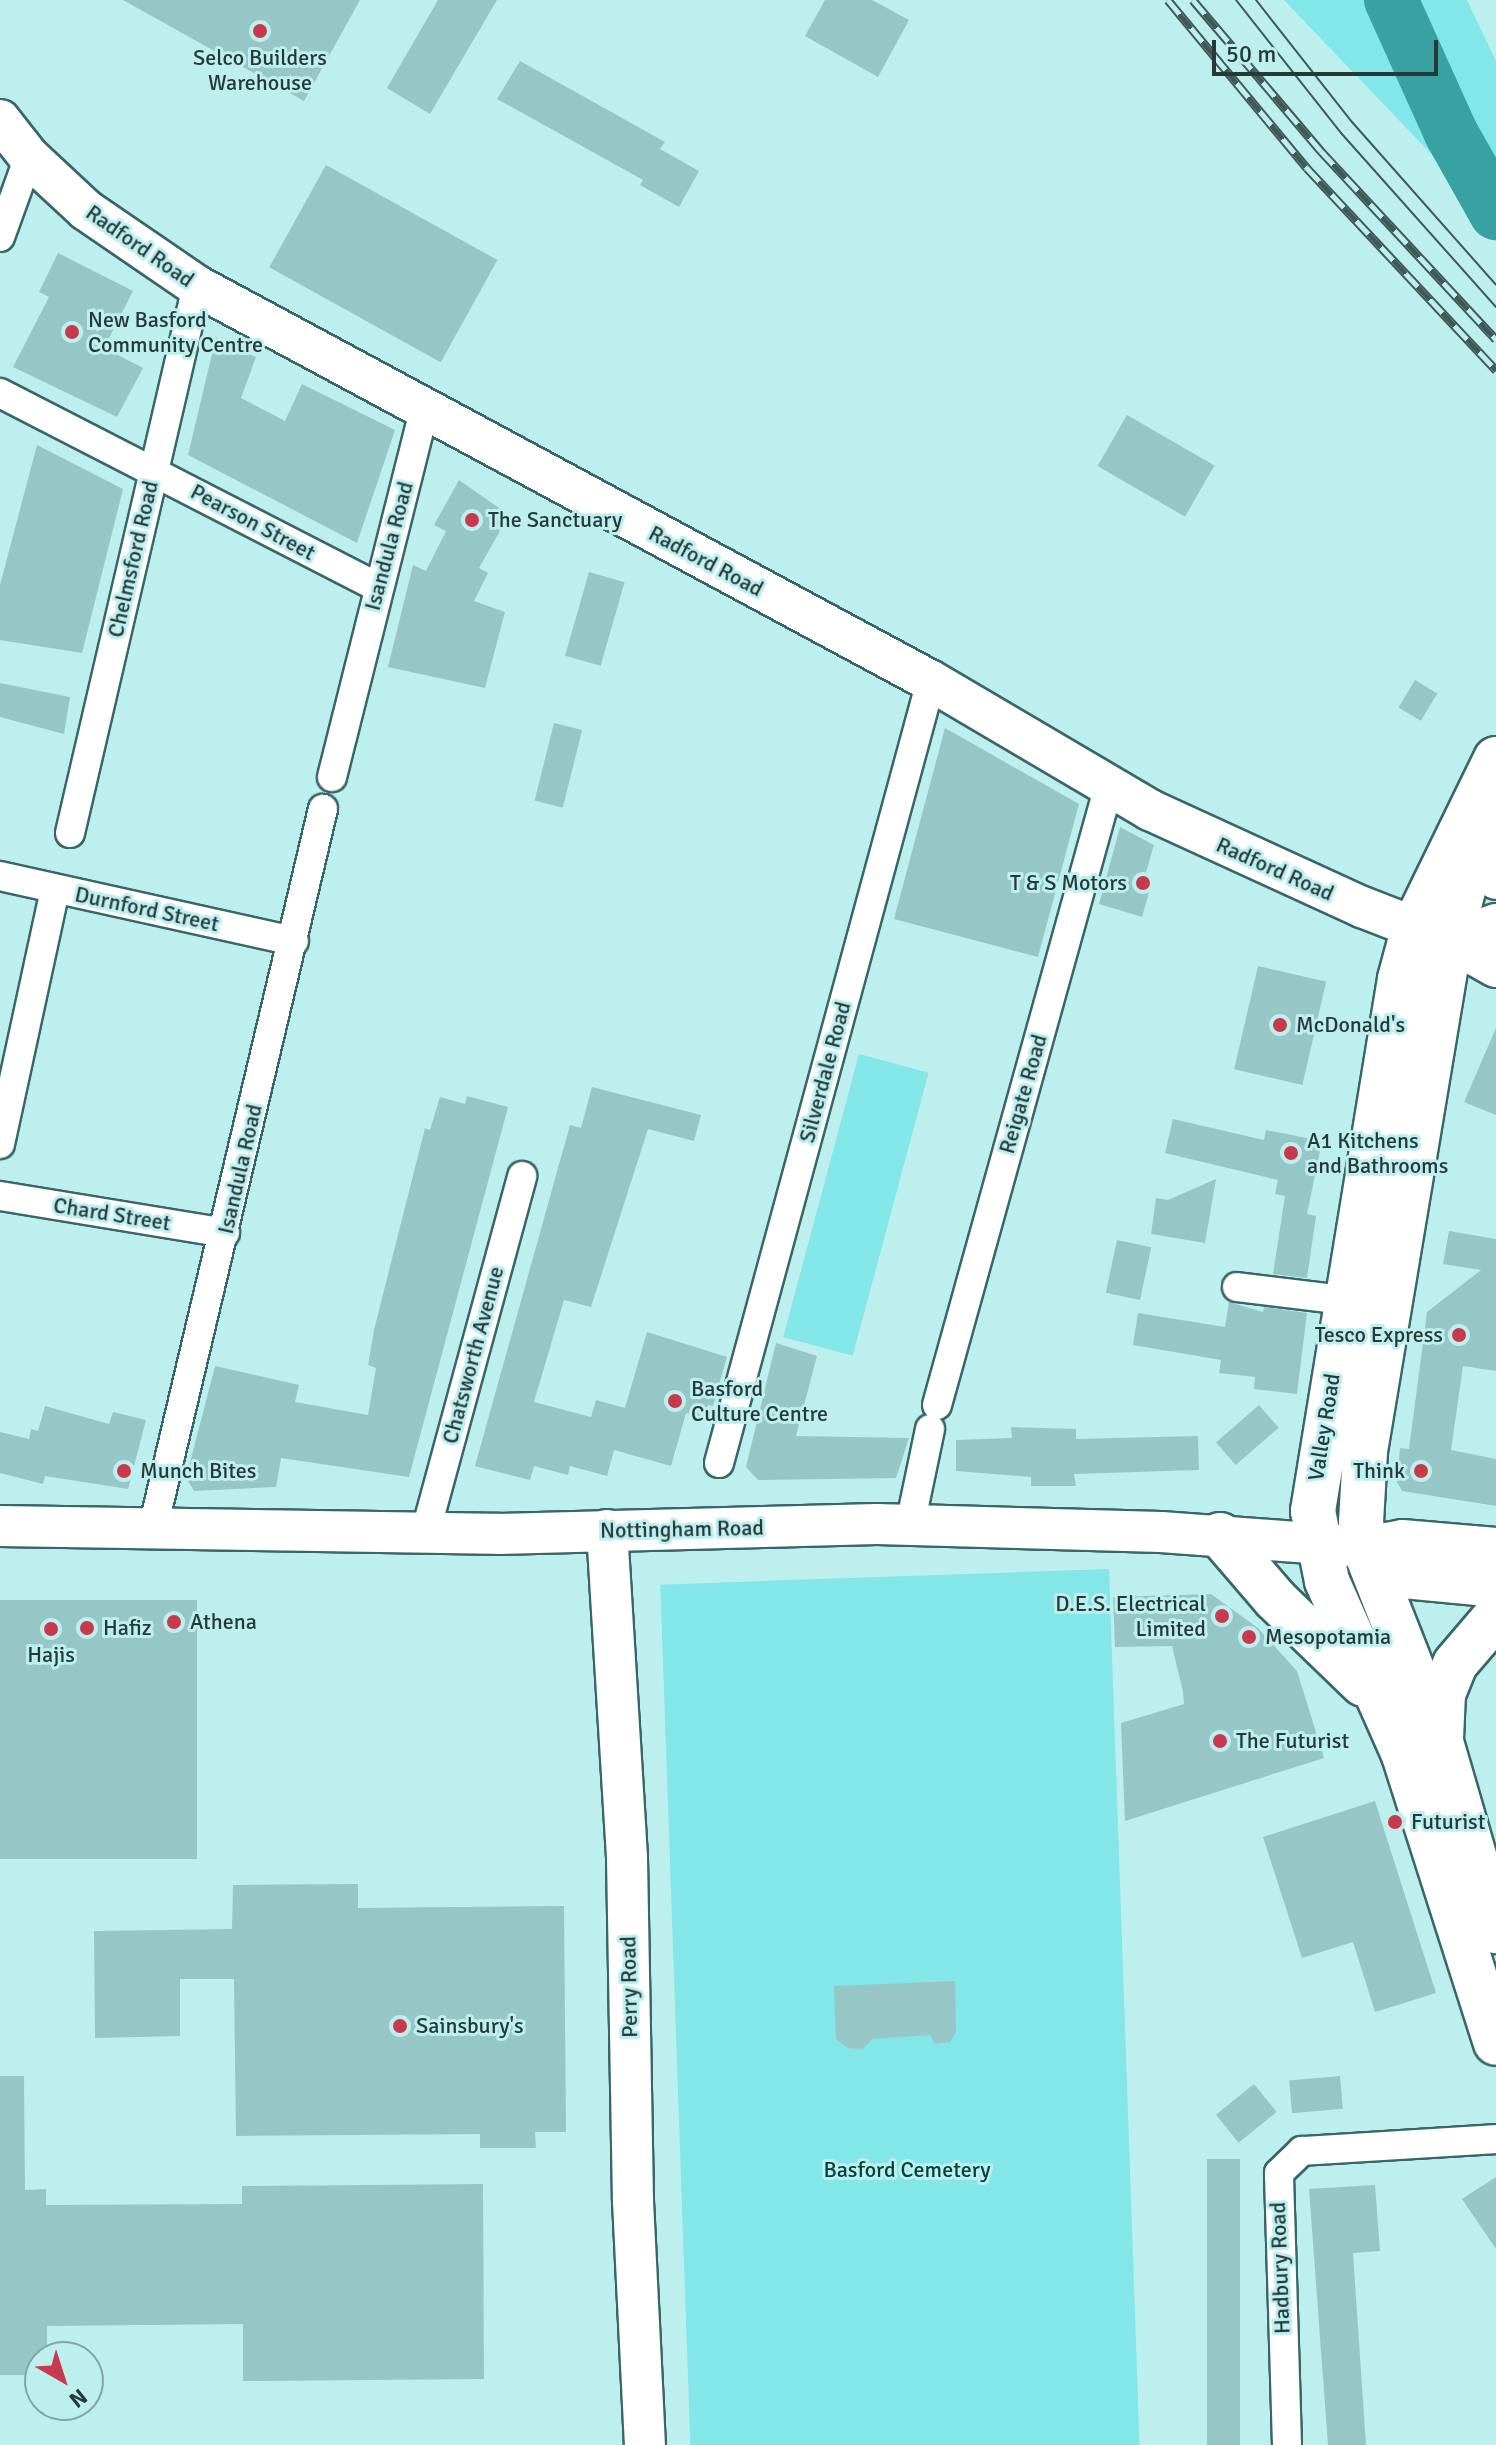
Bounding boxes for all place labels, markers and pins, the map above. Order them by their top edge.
marker: Selco Builders Warehouse [251,22,269,40]
place label: Selco Builders Warehouse [193,44,327,96]
place label: New Basford Community Centre [88,306,263,358]
marker: New Basford Community Centre [63,323,81,341]
place label: The Sanctuary [488,507,622,533]
marker: The Sanctuary [463,511,481,529]
place label: T & S Motors [1010,870,1127,896]
marker: T & S Motors [1134,874,1152,892]
place label: McDonald's [1296,1012,1405,1038]
marker: McDonald's [1271,1016,1289,1034]
place label: A1 Kitchens and Bathrooms [1307,1127,1448,1178]
marker: A1 Kitchens and Bathrooms [1282,1144,1300,1162]
place label: Tesco Express [1315,1322,1443,1348]
marker: Tesco Express [1450,1326,1468,1344]
place label: Basford Culture Centre [691,1375,828,1426]
marker: Basford Culture Centre [666,1392,684,1410]
place label: Munch Bites [140,1458,256,1484]
place label: Think [1353,1458,1405,1484]
marker: Munch Bites [115,1462,133,1480]
marker: Think [1412,1462,1430,1480]
place label: D.E.S. Electrical Limited [1055,1590,1206,1642]
marker: D.E.S. Electrical Limited [1213,1607,1231,1625]
place label: Athena [190,1609,257,1635]
marker: Athena [165,1613,183,1631]
place label: Hafiz [103,1615,152,1641]
marker: Hafiz [78,1619,96,1637]
marker: Hajis [42,1620,60,1638]
place label: Mesopotamia [1265,1624,1391,1650]
marker: Mesopotamia [1240,1628,1258,1646]
place label: Hajis [27,1642,75,1668]
place label: The Futurist [1236,1728,1349,1754]
marker: The Futurist [1211,1732,1229,1750]
place label: Futurist [1411,1809,1485,1835]
marker: Futurist [1386,1813,1404,1831]
place label: Sainsbury's [416,2013,524,2039]
marker: Sainsbury's [391,2017,409,2035]

